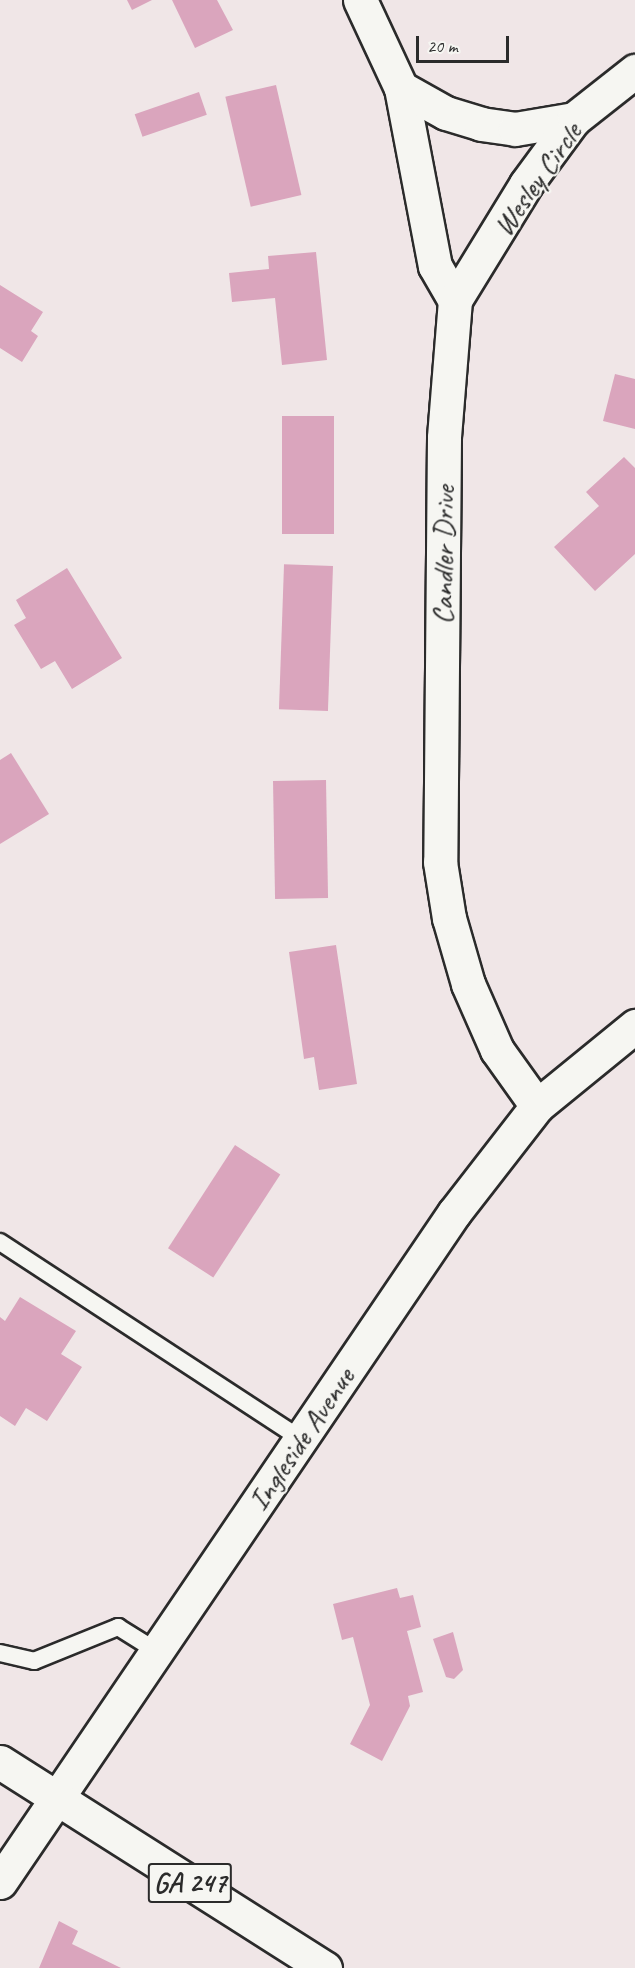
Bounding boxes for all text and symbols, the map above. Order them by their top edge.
scale bar [419,24,512,62]
text: 20 m [427,35,458,57]
street label: Wesley Circle [485,115,589,243]
street label: Candler Drive [424,485,462,625]
street label: Ingleside Avenue [240,1361,362,1517]
road number: GA 247 [146,1858,234,1908]

